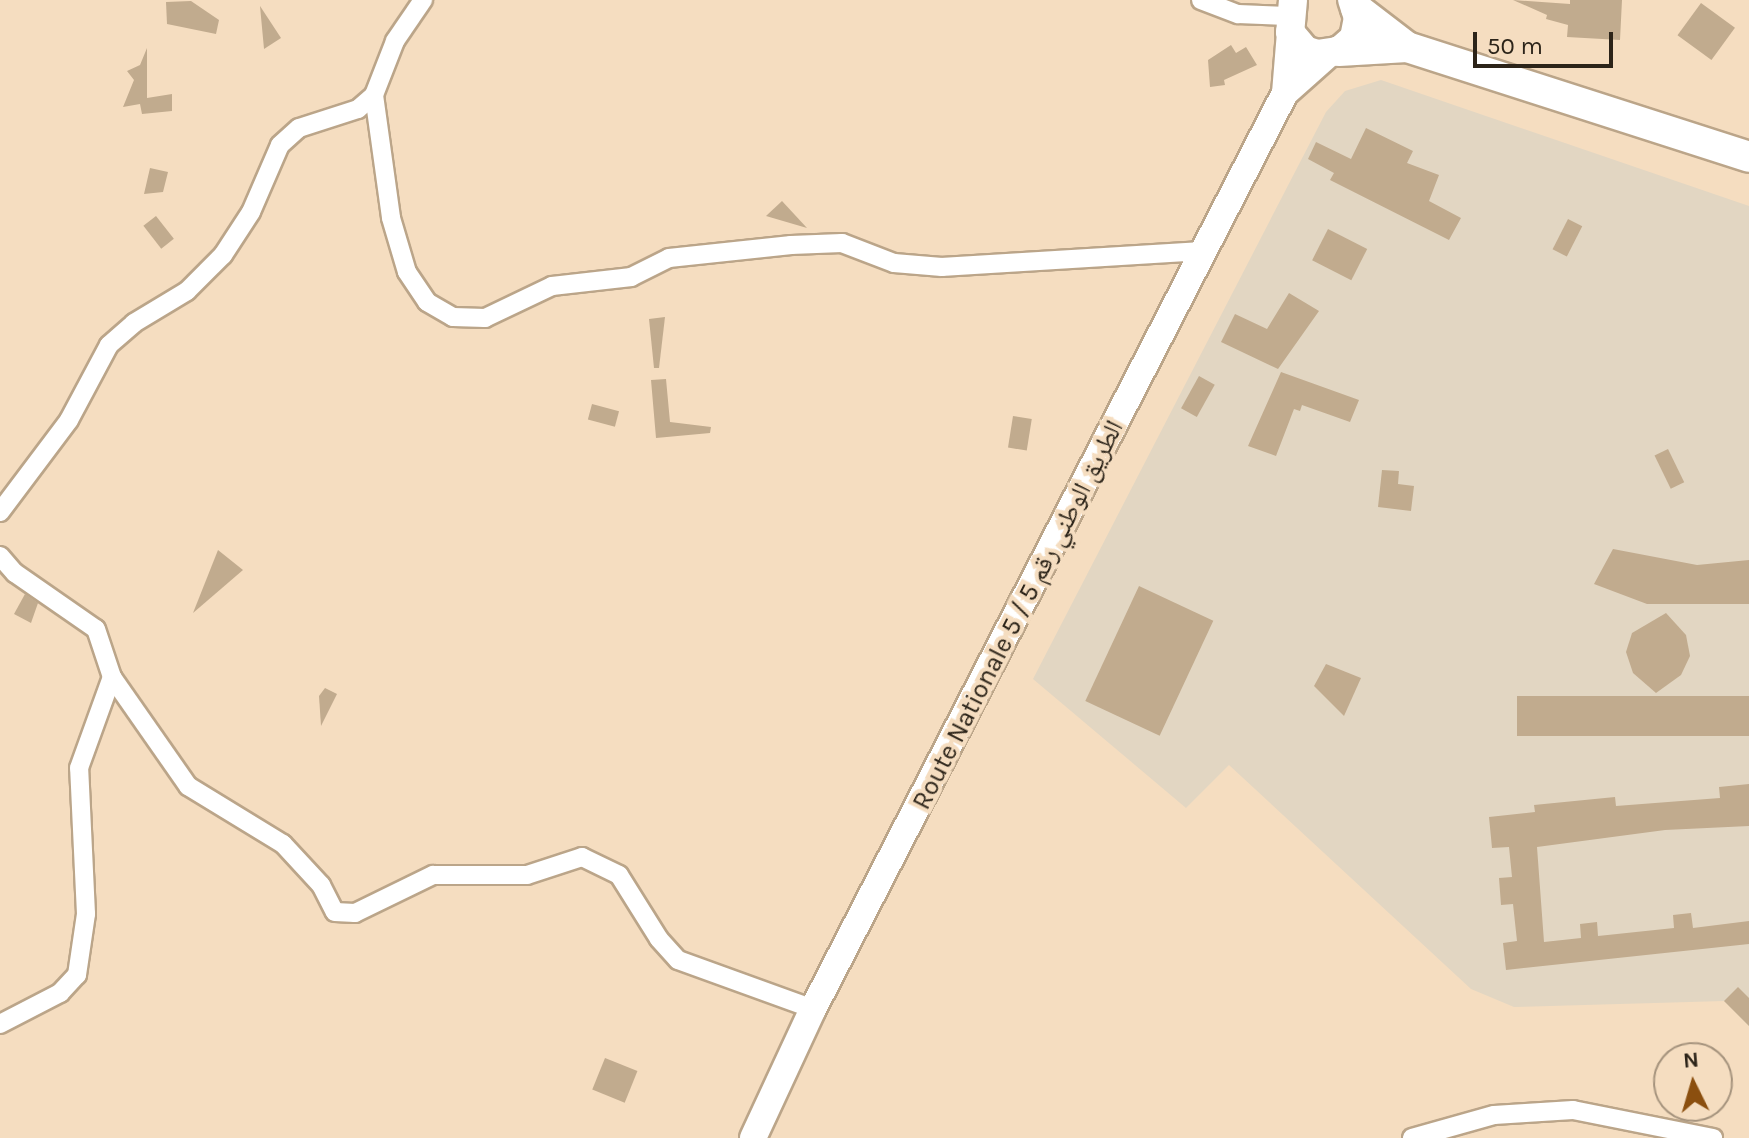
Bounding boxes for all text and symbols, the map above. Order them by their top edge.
scale bar [1477,16,1617,66]
text: 50 m [1487,32,1543,60]
street label: Route Nationale 5 / الطريق الوطني رقم 5 [906,415,1130,815]
north arrow [1653,1042,1733,1122]
text: N [1682,1046,1700,1074]

